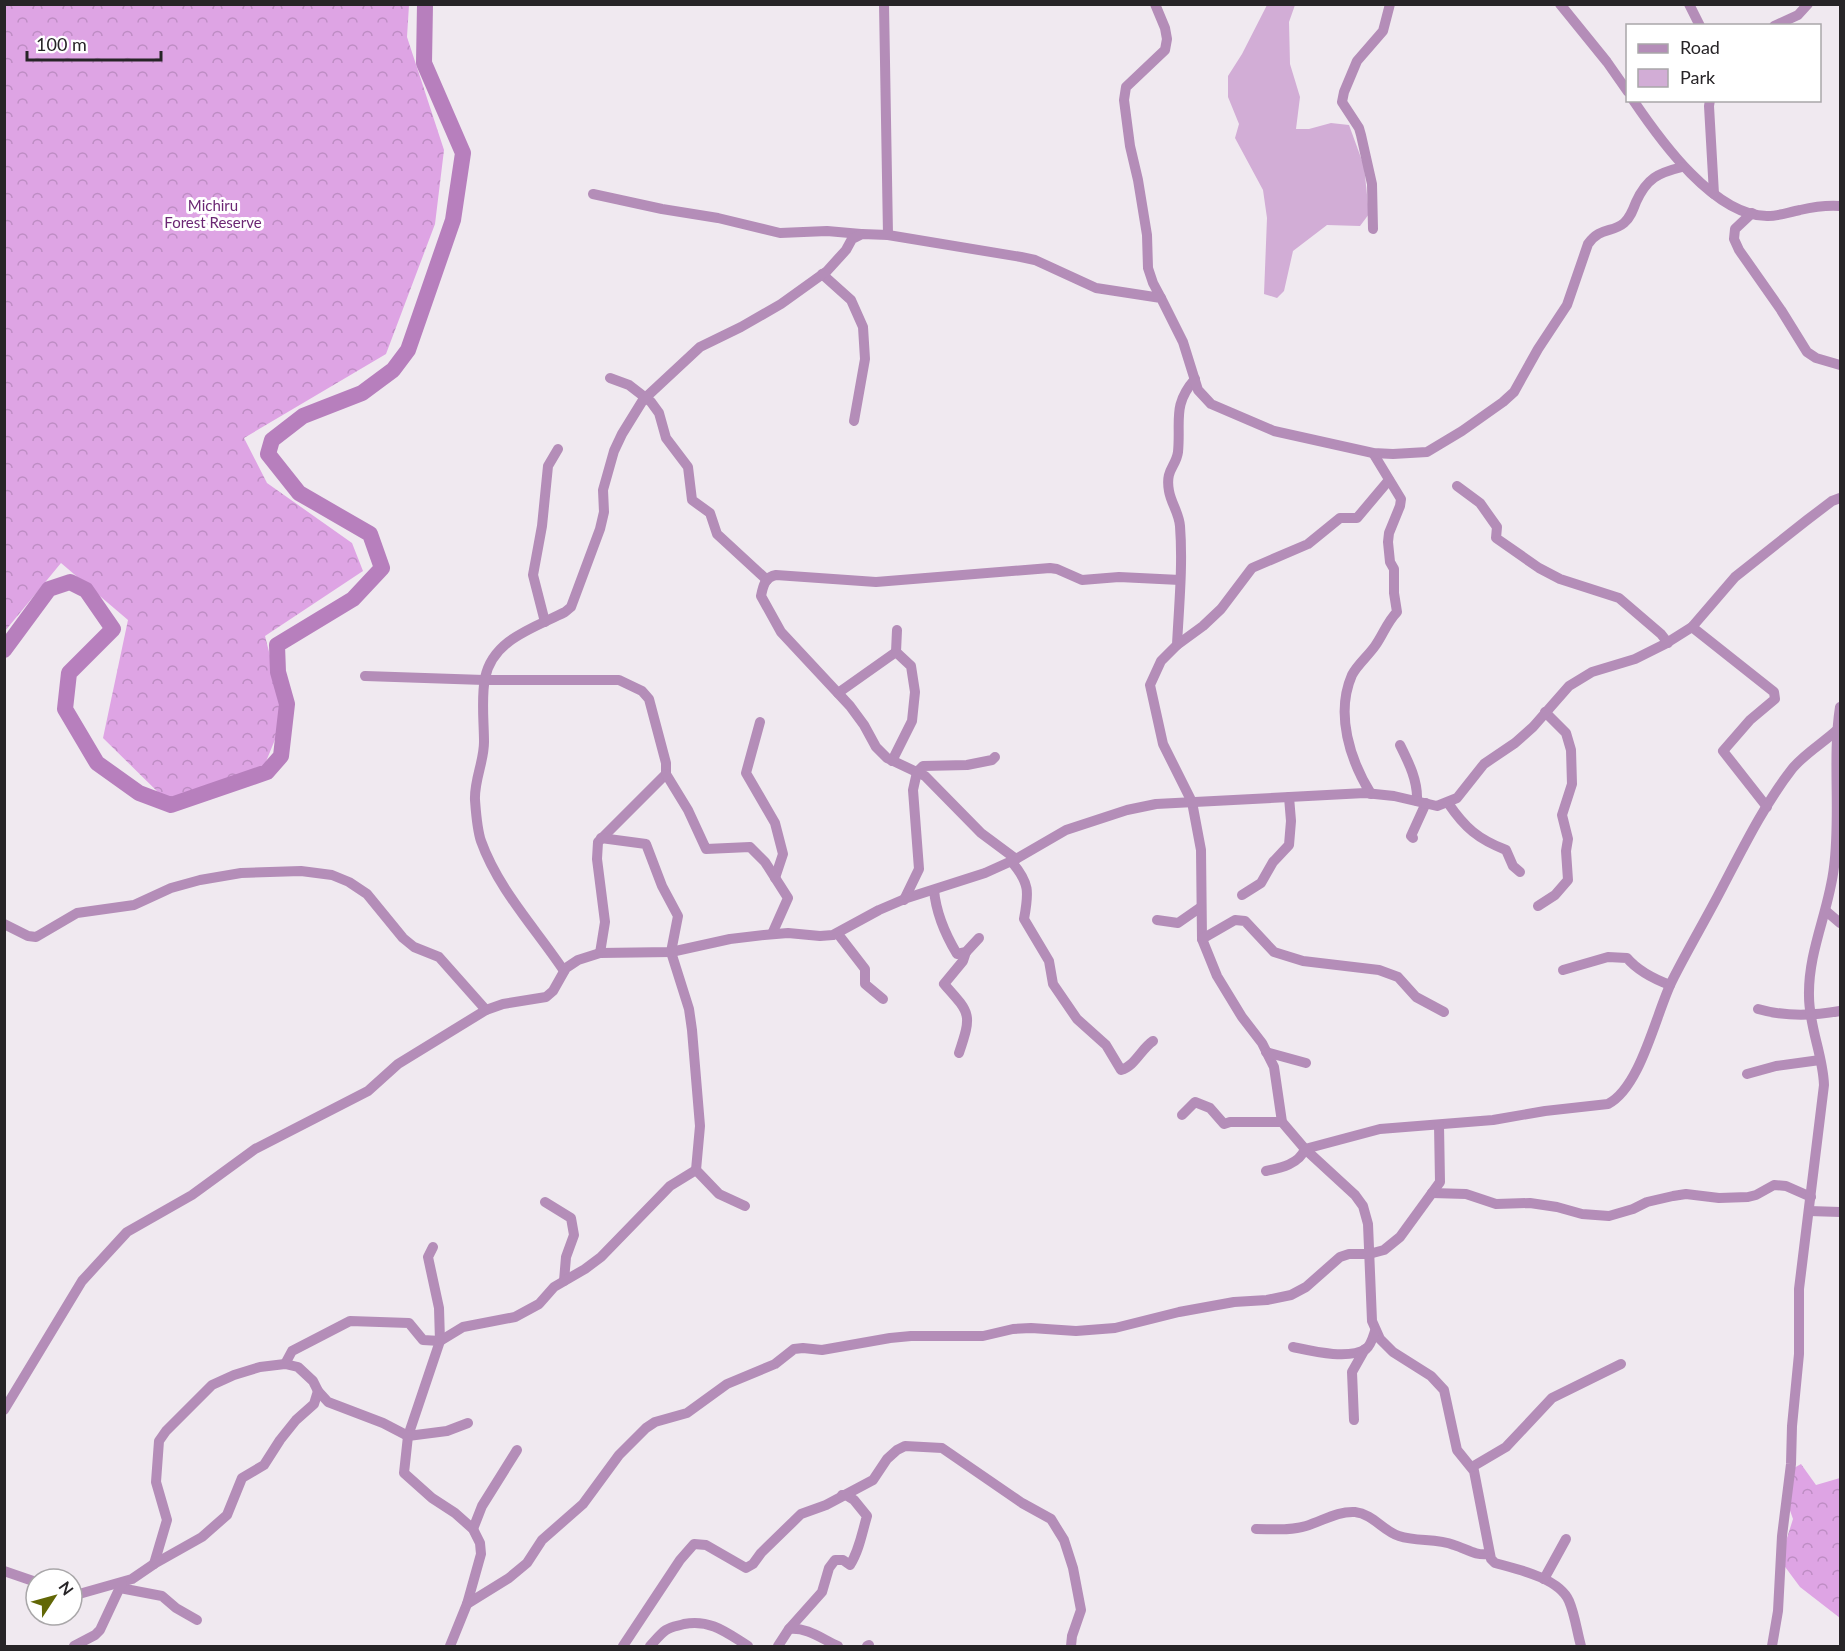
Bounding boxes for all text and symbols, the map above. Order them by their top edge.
scale bar [27,24,160,62]
legend [1626,24,1821,102]
text: 100 m [36,33,87,55]
text: Road [1680,36,1720,58]
text: Park [1680,66,1716,88]
park label: Michiru Forest Reserve [164,196,262,231]
north arrow [24,1567,84,1627]
text: N [55,1577,78,1598]

